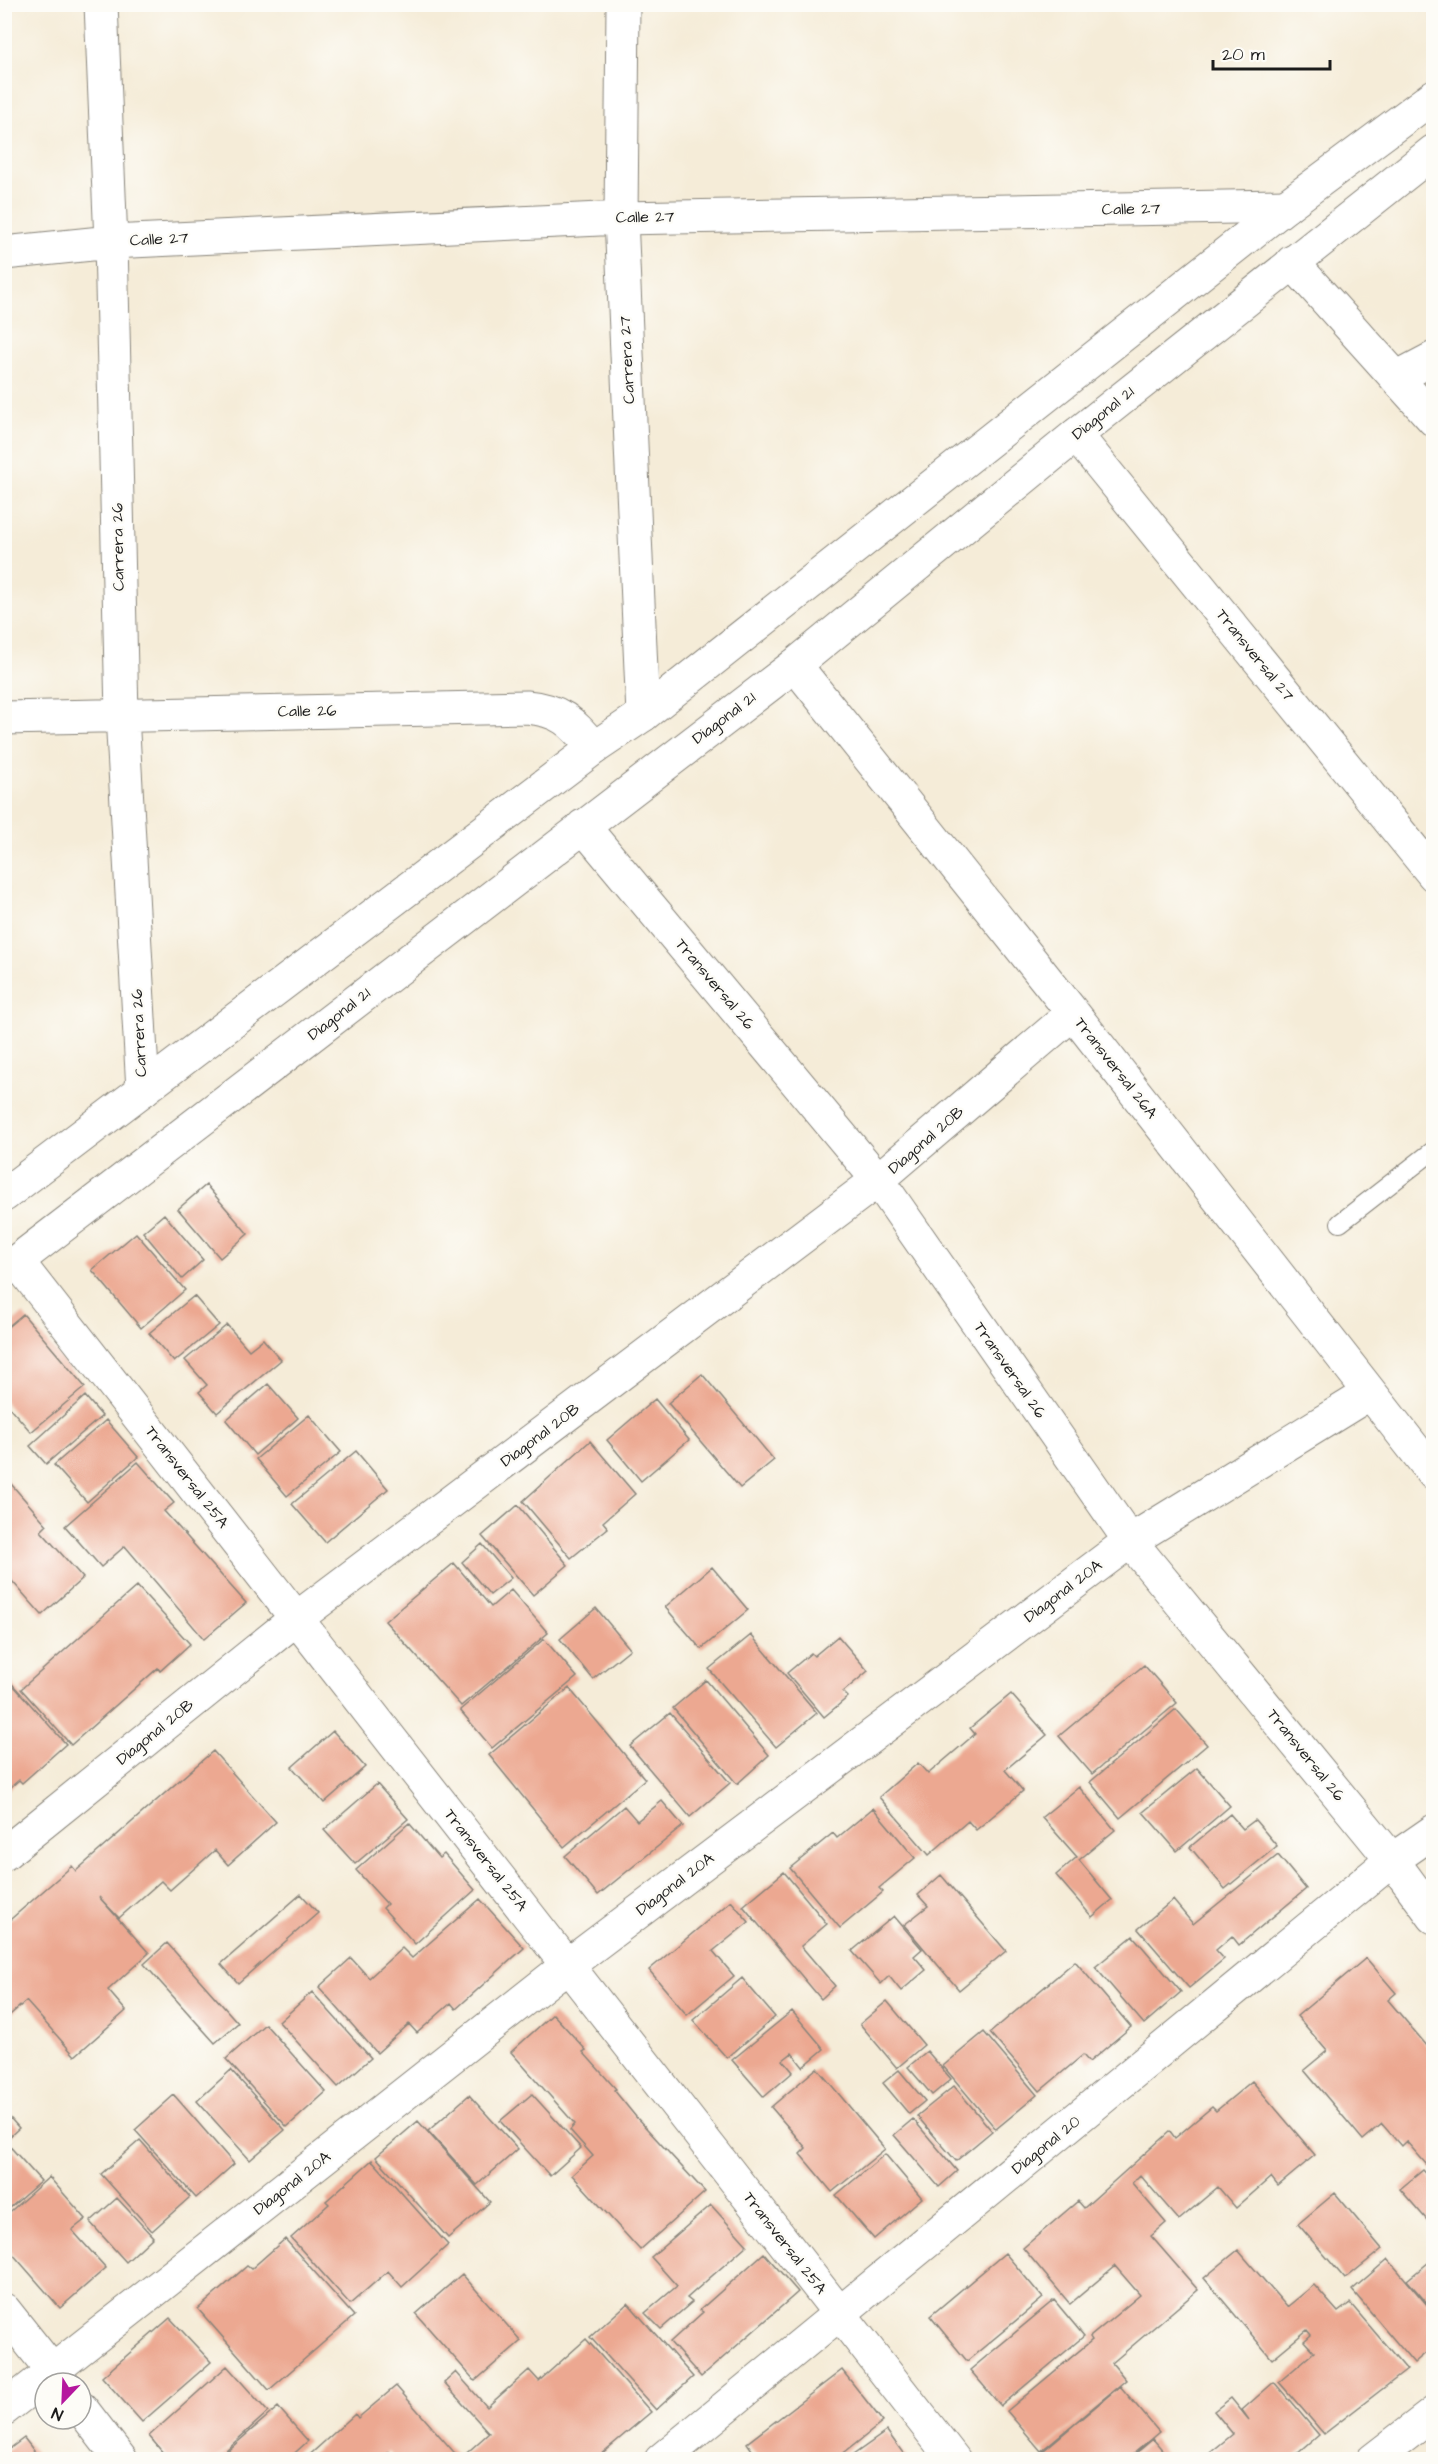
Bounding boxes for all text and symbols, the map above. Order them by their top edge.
scale bar [1213,33,1330,71]
text: 20 m [1222,42,1265,67]
street label: Calle 27 [1102,197,1161,221]
street label: Calle 27 [616,205,675,229]
street label: Calle 27 [129,226,189,252]
street label: Carrera 27 [614,315,640,405]
street label: Diagonal 21 [1067,381,1139,446]
street label: Carrera 26 [106,503,130,591]
street label: Transversal 27 [1211,604,1299,706]
street label: Diagonal 21 [688,687,761,750]
street label: Calle 26 [277,699,337,723]
street label: Transversal 26 [670,934,760,1034]
street label: Diagonal 21 [303,982,376,1046]
street label: Carrera 26 [126,988,152,1078]
street label: Transversal 26A [1069,1013,1163,1123]
street label: Diagonal 20B [883,1100,970,1180]
street label: Transversal 26 [969,1317,1051,1423]
street label: Diagonal 20B [496,1398,585,1473]
street label: Transversal 25A [140,1421,234,1533]
street label: Diagonal 20A [1019,1554,1107,1628]
street label: Diagonal 20B [112,1694,200,1771]
street label: Transversal 26 [1262,1704,1350,1806]
street label: Transversal 25A [439,1804,533,1916]
street label: Diagonal 20A [631,1847,719,1921]
street label: Diagonal 20 [1007,2110,1086,2180]
street label: Diagonal 20A [249,2146,336,2221]
street label: Transversal 25A [738,2187,832,2299]
north arrow [33,2371,93,2431]
text: N [49,2402,66,2426]

